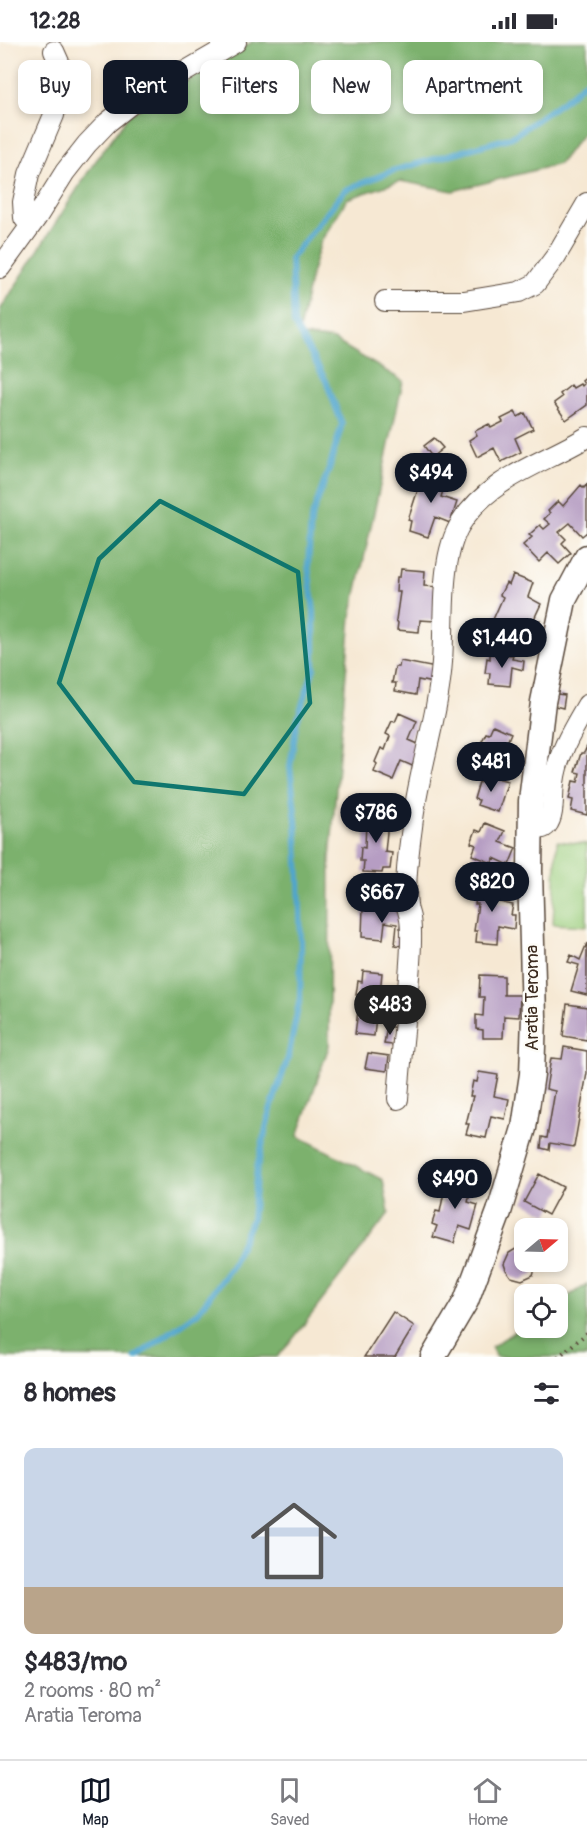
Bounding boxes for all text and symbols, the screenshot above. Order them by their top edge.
text: 12:28 [30,7,80,35]
chip: Buy [18,60,91,114]
chip: Rent [103,60,188,114]
chip: Filters [200,60,299,114]
chip: New [311,60,391,114]
chip: Apartment [403,60,543,114]
pin: $494 [395,453,467,504]
text: $494 [409,460,453,485]
pin: $1,440 [453,618,551,669]
text: $1,440 [472,625,532,650]
pin: $481 [455,742,527,793]
text: $481 [471,749,511,774]
pin: $786 [340,793,412,844]
text: $786 [354,800,398,825]
pin: $820 [456,862,528,913]
text: $820 [469,869,515,894]
pin: $667 [346,873,418,924]
text: $667 [360,880,404,905]
street label: Aratia Teroma [521,945,544,1051]
pin: $483 [354,985,426,1036]
text: $483 [368,992,412,1017]
pin: $490 [419,1159,491,1210]
text: $490 [432,1166,478,1191]
north arrow [514,1218,568,1272]
map controls [514,1218,568,1338]
button: locate [514,1284,568,1338]
text: 8 homes [24,1377,116,1409]
icon: filters [530,1377,563,1410]
icon: home [240,1487,348,1595]
text: $483/mo [24,1646,127,1678]
text: 2 rooms · 80 m² [24,1678,161,1703]
text: Aratia Teroma [24,1703,142,1728]
tab: Map [79,1774,112,1830]
tab: Saved [270,1774,310,1830]
tab: Home [468,1774,508,1830]

